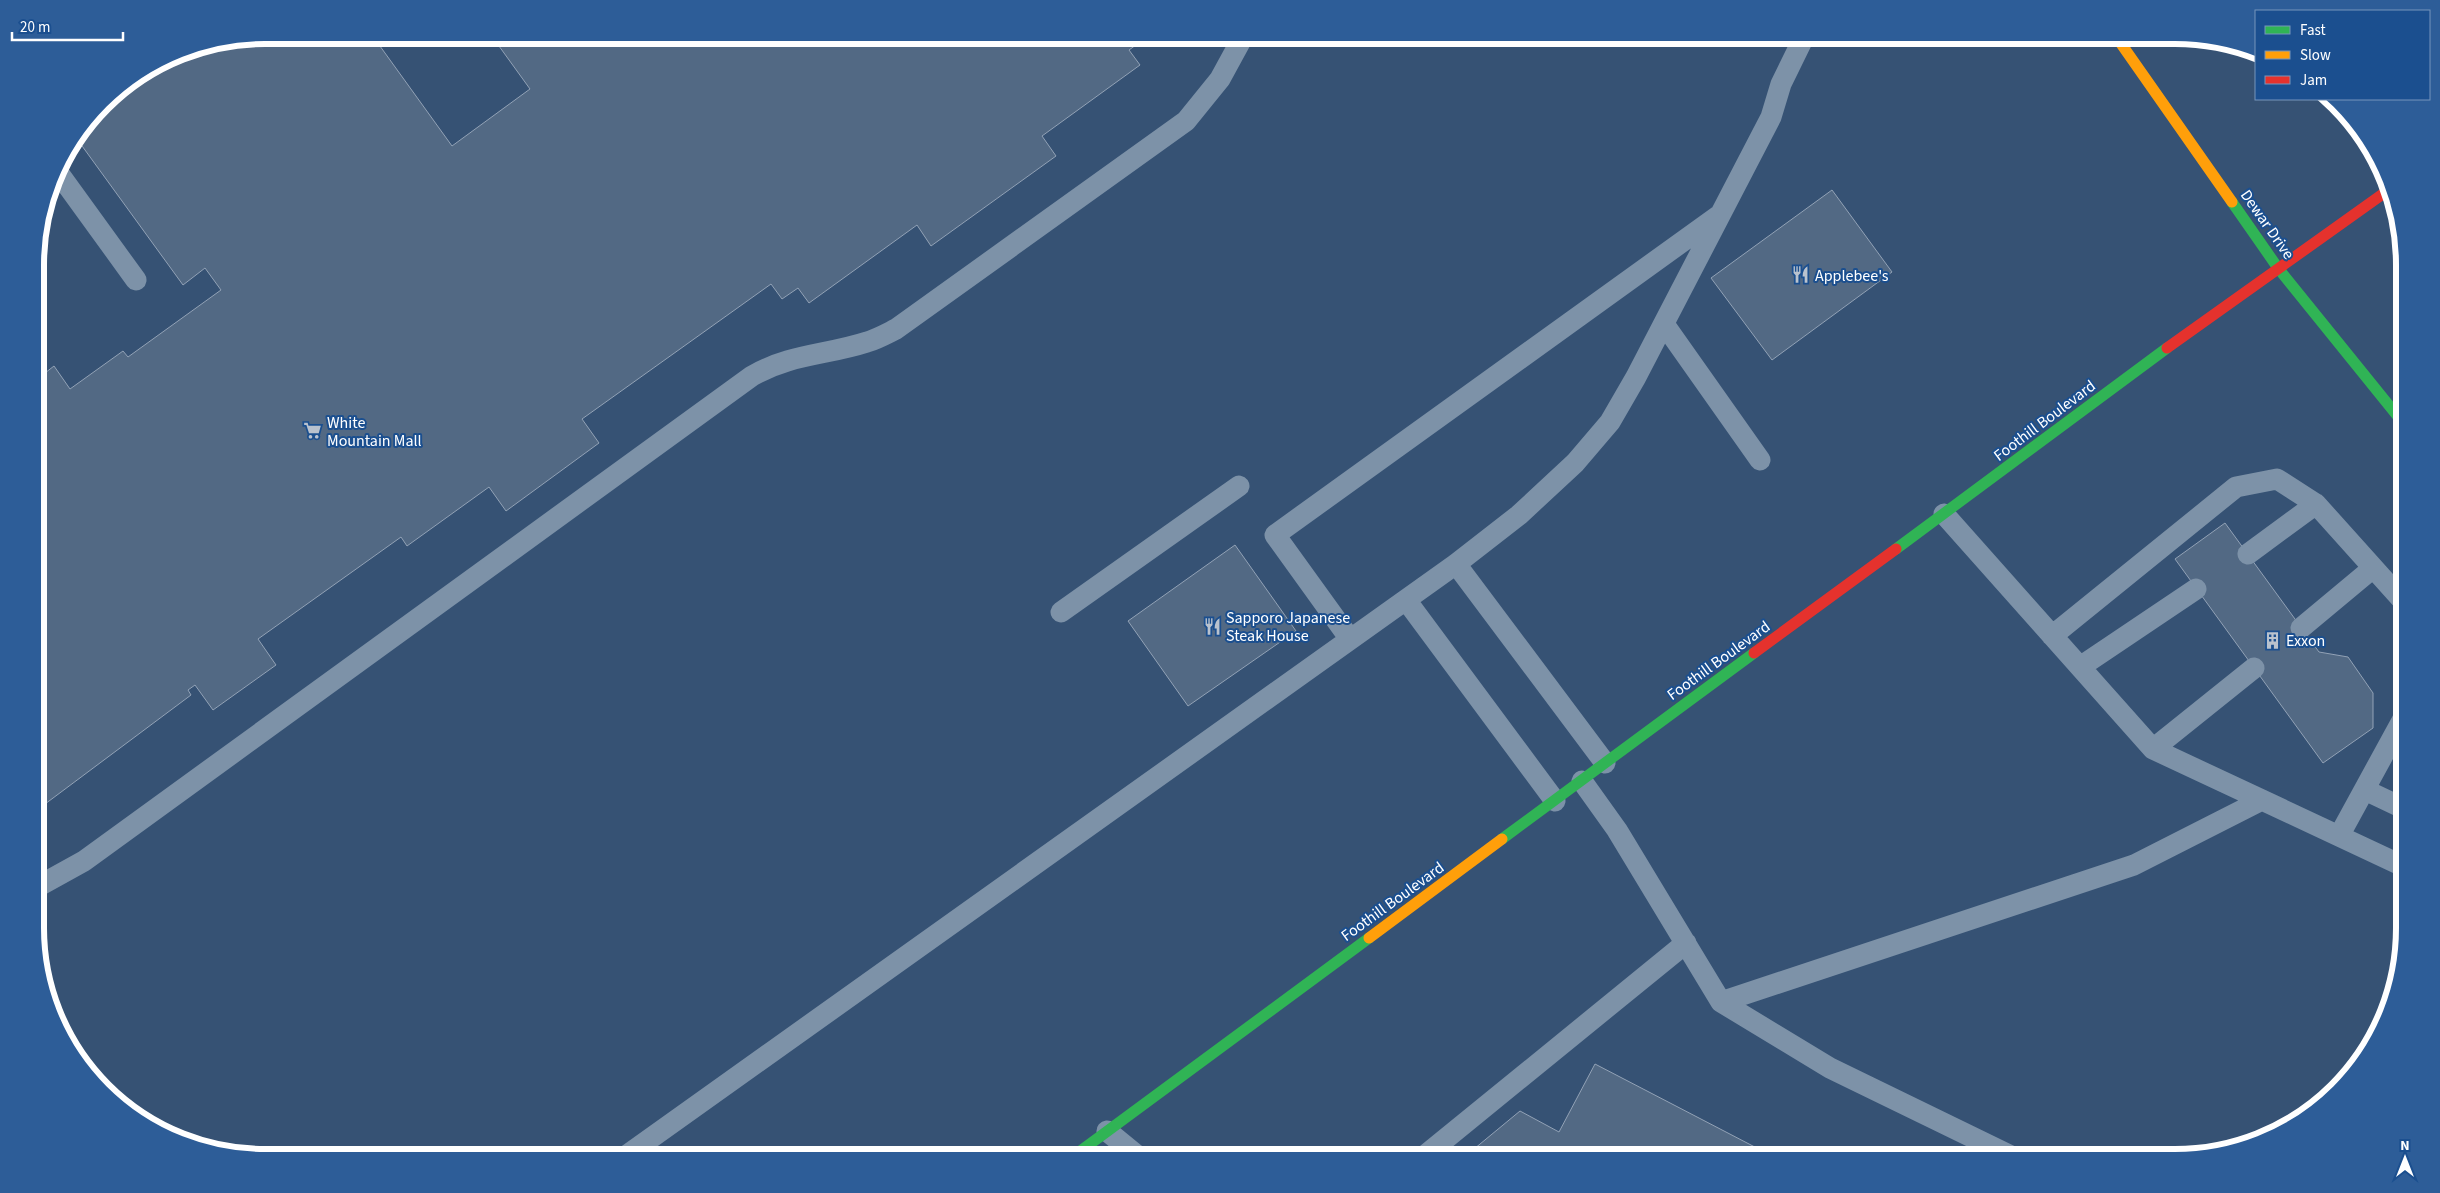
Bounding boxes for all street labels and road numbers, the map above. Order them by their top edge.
street label: Dewar Drive [2235,185,2299,264]
street label: Foothill Boulevard [1989,375,2100,466]
street label: Foothill Boulevard [1663,616,1775,706]
street label: Foothill Boulevard [1337,857,1449,947]

